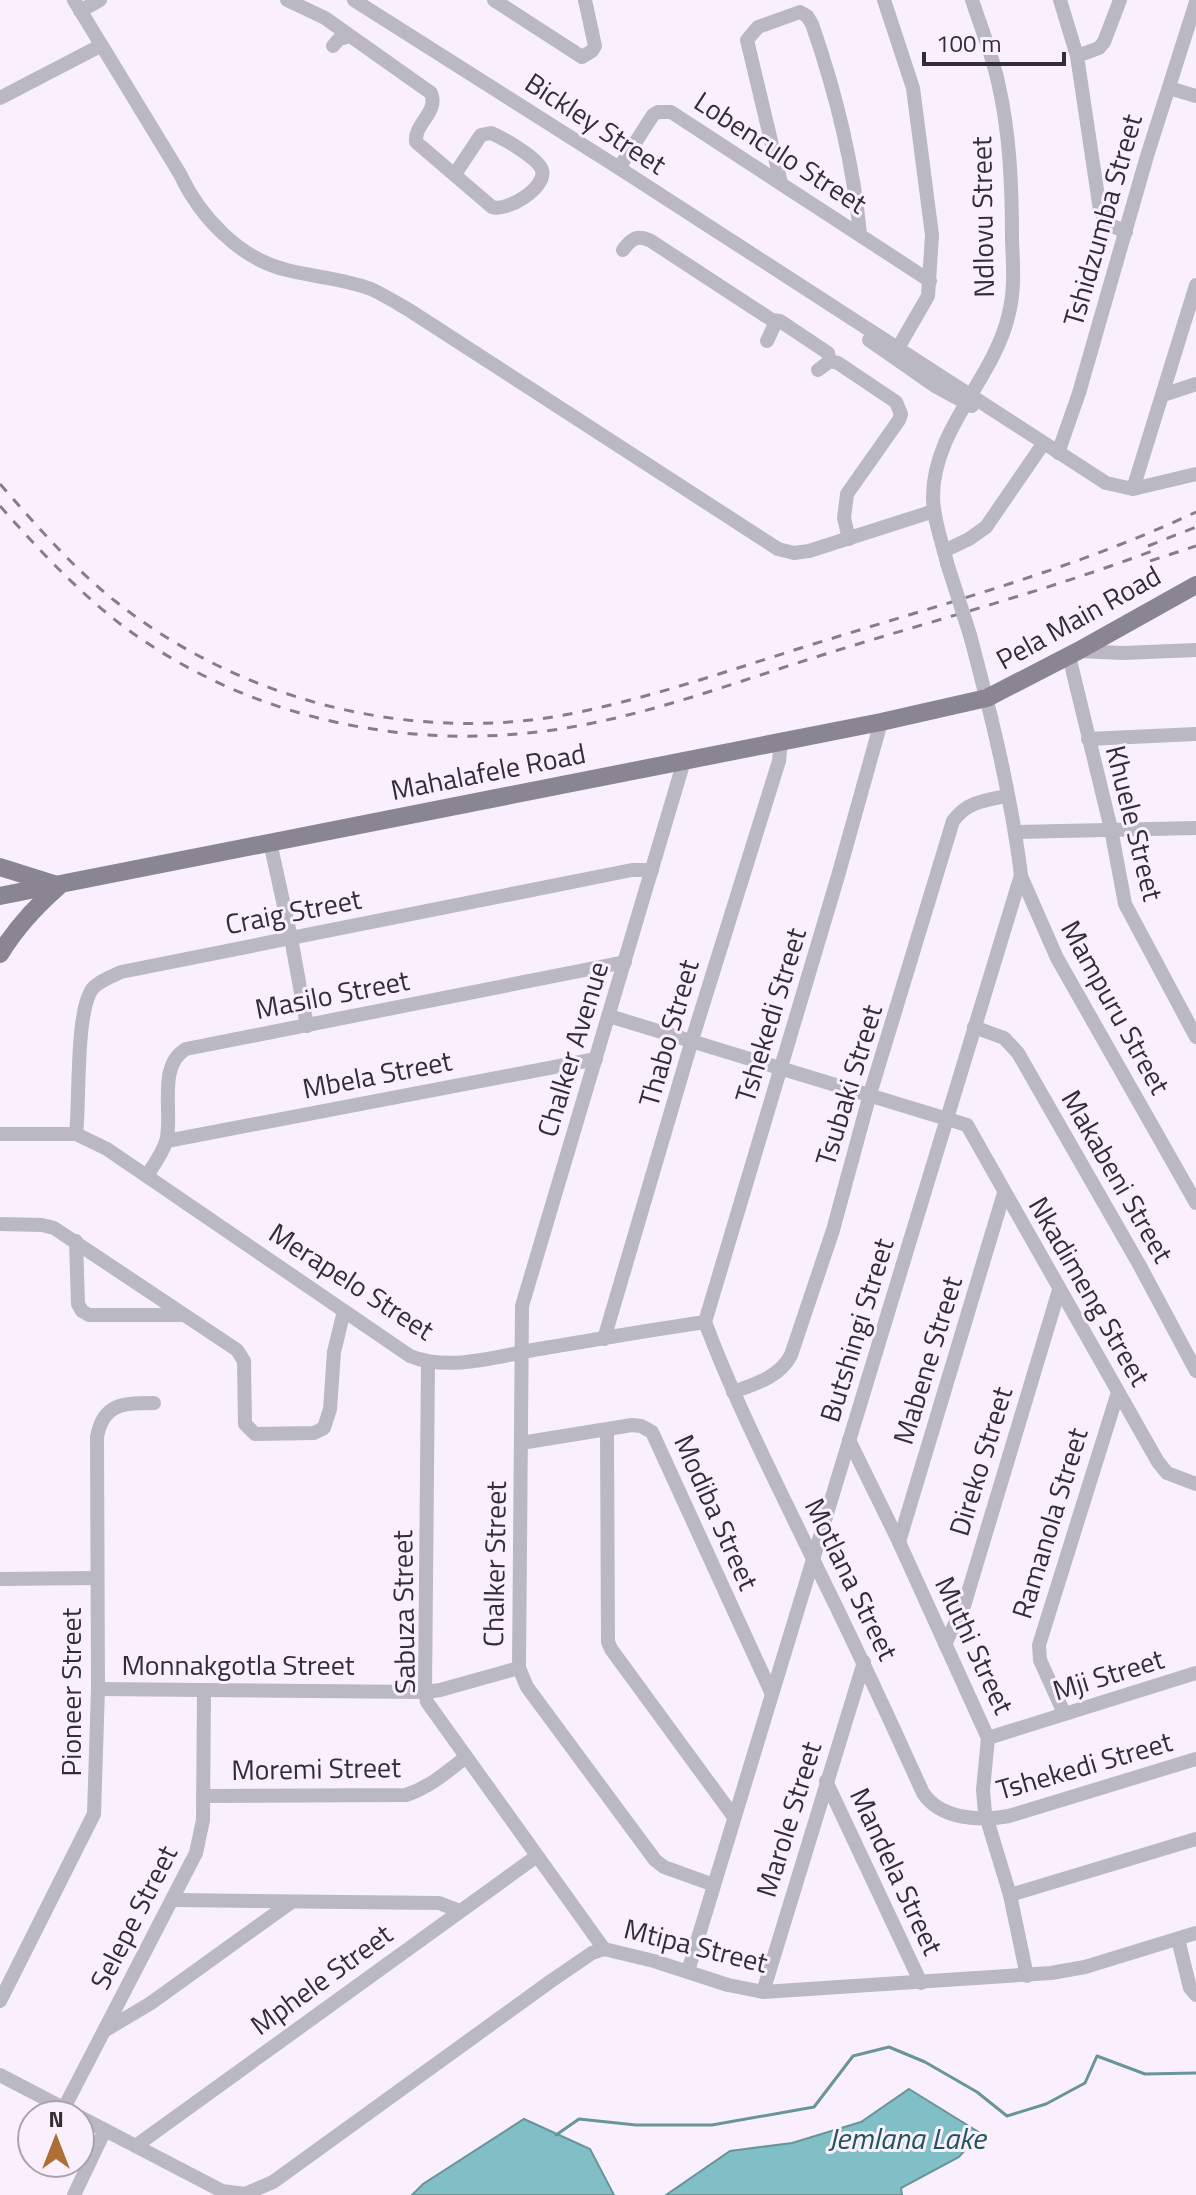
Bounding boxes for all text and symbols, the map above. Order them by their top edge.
scale bar [924,16,1064,66]
text: 100 m [936,25,1002,61]
street label: Bickley Street [517,61,675,185]
street label: Lobenculo Street [686,80,876,224]
street label: Tshidzumba Street [1051,108,1153,331]
street label: Ndlovu Street [959,136,1005,298]
street label: Pela Main Road [988,554,1168,680]
street label: Mahalafele Road [387,731,589,811]
street label: Khuele Street [1095,741,1175,905]
street label: Craig Street [221,877,365,945]
street label: Mampuru Street [1050,912,1182,1102]
street label: Tshekedi Street [723,922,817,1108]
street label: Thabo Street [626,954,710,1112]
street label: Chalker Avenue [525,956,619,1142]
street label: Masilo Street [251,958,413,1030]
street label: Tsubaki Street [803,999,893,1171]
street label: Mbela Street [299,1038,455,1110]
street label: Makabeni Street [1051,1082,1185,1271]
street label: Nkadimeng Street [1018,1188,1162,1394]
street label: Merapelo Street [261,1211,443,1351]
street label: Butshingi Street [808,1233,904,1427]
street label: Mabene Street [881,1270,973,1449]
street label: Direko Street [937,1381,1023,1541]
street label: Ramanola Street [1000,1422,1098,1624]
street label: Modiba Street [664,1427,771,1597]
street label: Chalker Street [471,1480,517,1647]
street label: Motlana Street [794,1491,910,1668]
street label: Sabuza Street [380,1530,426,1694]
street label: Muthi Street [924,1569,1026,1721]
street label: Pioneer Street [49,1607,92,1776]
street label: Mji Street [1047,1637,1169,1711]
street label: Monnakgotla Street [121,1643,355,1686]
street label: Tshekedi Street [991,1719,1177,1811]
street label: Marole Street [744,1736,832,1902]
street label: Moremi Street [231,1745,401,1791]
street label: Mandela Street [839,1780,955,1962]
street label: Selepe Street [78,1837,188,1997]
street label: Mtipa Street [620,1906,772,1984]
street label: Mphele Street [241,1913,401,2045]
north arrow [16,2099,96,2179]
text: N [48,2102,64,2136]
water label: Jemlana Lake [828,2115,988,2161]

